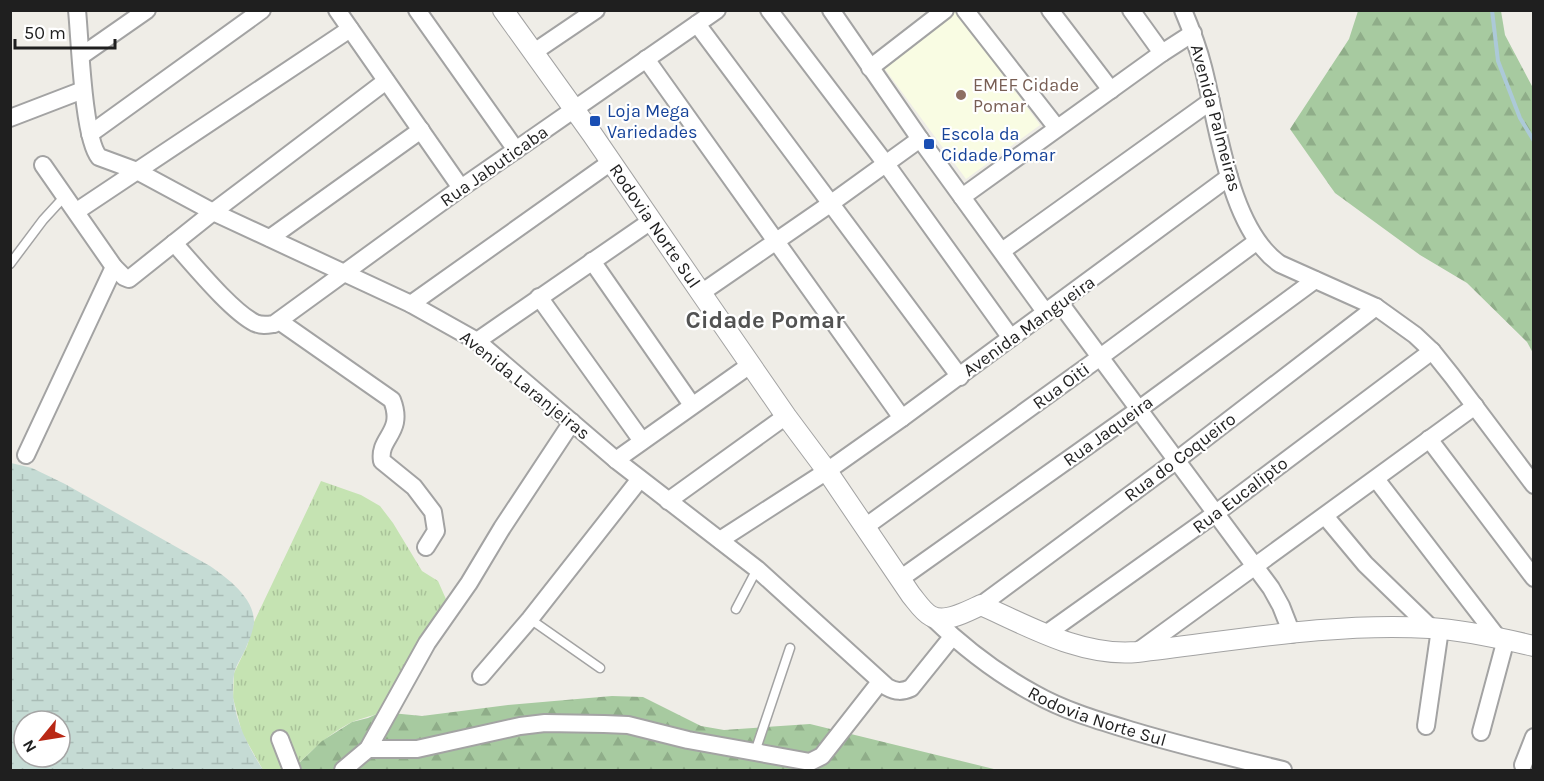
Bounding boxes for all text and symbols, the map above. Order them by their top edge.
scale bar [15,12,116,50]
text: 50 m [24,22,66,44]
street label: Avenida Palmeiras [1186,42,1246,194]
place label: EMEF Cidade Pomar [973,74,1079,117]
marker: EMEF Cidade Pomar [954,88,968,102]
place label: Loja Mega Variedades [607,100,698,143]
marker: Loja Mega Variedades [588,114,602,128]
street label: Rua Jabuticaba [436,121,552,211]
place label: Escola da Cidade Pomar [941,123,1056,166]
marker: Escola da Cidade Pomar [922,137,936,151]
street label: Rodovia Norte Sul [605,159,705,292]
street label: Avenida Mangueira [959,271,1099,381]
district label: Cidade Pomar [685,306,845,334]
street label: Avenida Laranjeiras [455,326,595,444]
street label: Rua Oiti [1028,358,1094,414]
street label: Rua Jaqueira [1059,391,1157,471]
street label: Rua do Coqueiro [1120,408,1240,506]
street label: Rua Eucalipto [1188,452,1292,538]
street label: Rodovia Norte Sul [1024,681,1169,751]
north arrow [12,709,72,769]
text: N [18,737,41,756]

